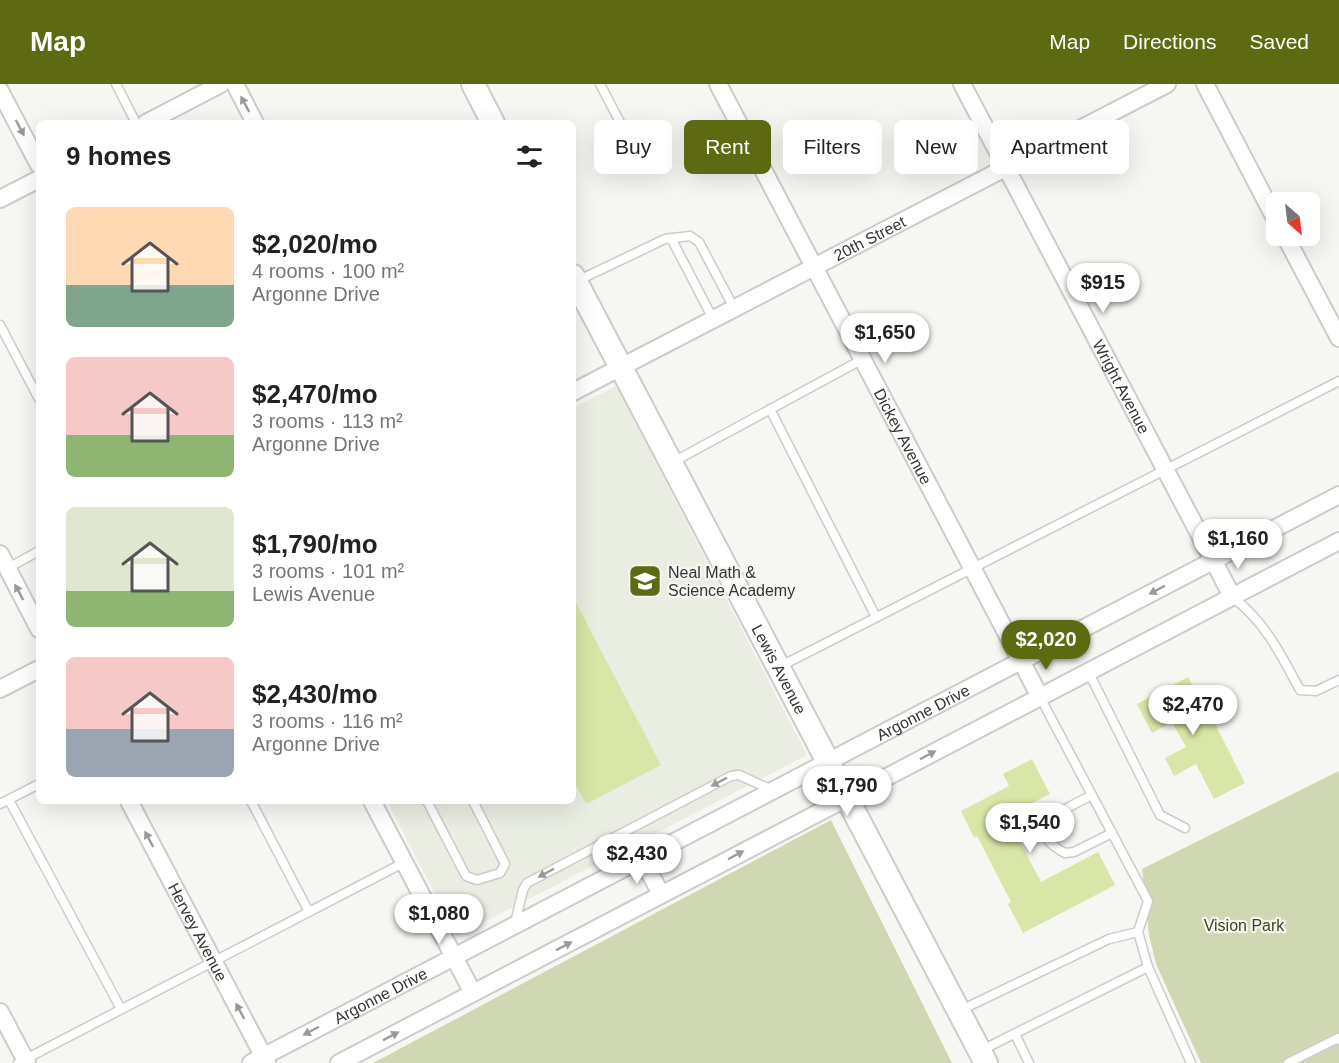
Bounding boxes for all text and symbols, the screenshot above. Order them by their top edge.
text: Map [30,26,86,57]
text: Map [1049,30,1090,53]
text: Directions [1123,30,1216,53]
text: Saved [1249,30,1309,53]
one-way arrow [240,95,250,112]
one-way arrow [15,120,24,137]
chip: Buy [594,120,672,174]
chip: Rent [684,120,771,174]
chip: Filters [783,120,882,174]
chip: New [894,120,978,174]
chip: Apartment [990,120,1129,174]
icon: filters [513,140,546,173]
text: 9 homes [66,141,172,171]
north arrow [1266,192,1320,246]
map controls [1266,192,1320,246]
street label: 20th Street [831,212,909,264]
text: $2,020/mo [252,229,378,259]
icon: home [114,231,186,303]
text: 4 rooms · 100 m² [252,260,404,282]
pin: $915 [1067,263,1139,314]
text: $915 [1081,271,1125,293]
text: Argonne Drive [252,283,380,305]
pin: $1,650 [836,313,934,364]
text: $1,650 [854,321,916,343]
street label: Wright Avenue [1090,337,1153,436]
text: $2,470/mo [252,379,378,409]
icon: home [114,381,186,453]
street label: Dickey Avenue [871,386,935,487]
text: 3 rooms · 113 m² [252,410,403,432]
text: Argonne Drive [252,433,380,455]
pin: $1,160 [1189,519,1287,570]
text: $1,160 [1207,527,1269,549]
text: $1,790/mo [252,529,378,559]
icon: home [114,531,186,603]
text: 3 rooms · 101 m² [252,560,404,582]
school or university icon: Neal Math & Science Academy [627,563,663,599]
place label: Neal Math & Science Academy [668,564,795,599]
one-way arrow [15,583,24,600]
text: Lewis Avenue [252,583,375,605]
one-way arrow [1148,585,1165,595]
pin: $2,020 [997,620,1095,671]
street label: Lewis Avenue [749,622,810,717]
text: $2,020 [1015,628,1077,650]
text: $2,430/mo [252,679,378,709]
icon: home [114,681,186,753]
street label: Argonne Drive [874,681,972,743]
pin: $2,470 [1144,685,1242,736]
text: $2,470 [1162,693,1224,715]
text: 3 rooms · 116 m² [252,710,403,732]
text: Argonne Drive [252,733,380,755]
one-way arrow [920,750,937,760]
pin: $1,790 [798,766,896,817]
text: $1,790 [816,774,878,796]
one-way arrow [710,777,727,787]
pin: $1,540 [981,803,1079,854]
text: $1,540 [999,811,1061,833]
one-way arrow [144,830,154,847]
pin: $2,430 [588,834,686,885]
text: $2,430 [606,842,668,864]
one-way arrow [728,850,745,860]
one-way arrow [538,868,555,878]
street label: Hervey Avenue [165,880,231,984]
pin: $1,080 [390,894,488,945]
text: $1,080 [408,902,470,924]
park label: Vision Park [1204,917,1285,934]
one-way arrow [555,941,572,950]
street label: Argonne Drive [331,964,430,1027]
one-way arrow [235,1003,245,1020]
one-way arrow [303,1027,320,1036]
one-way arrow [383,1031,400,1041]

